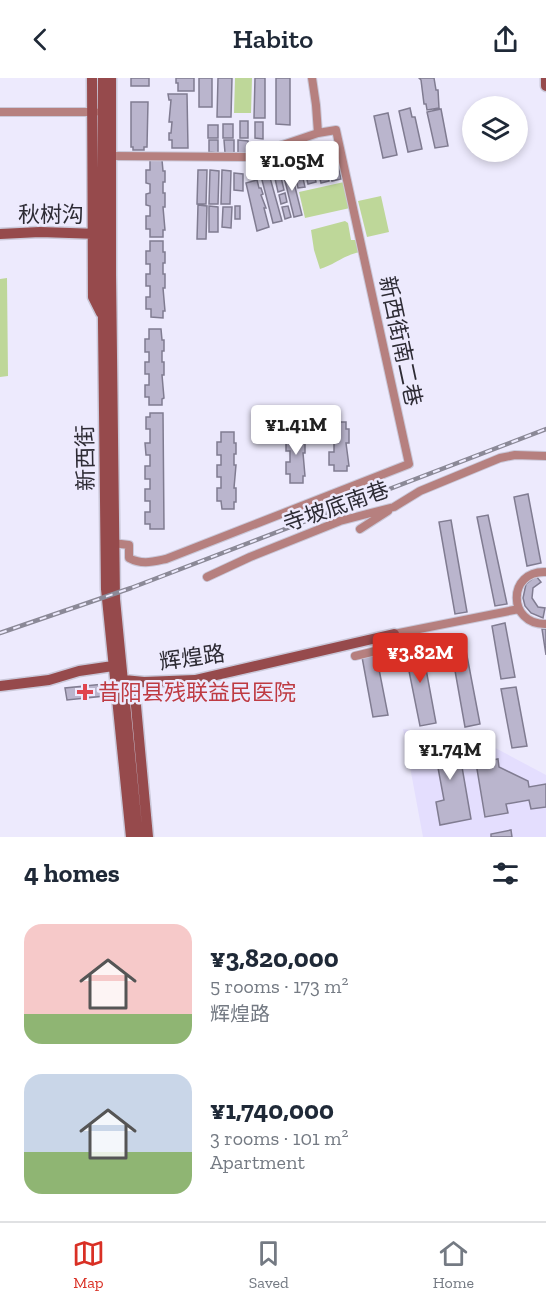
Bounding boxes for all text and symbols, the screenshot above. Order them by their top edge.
icon: back [24,23,57,56]
text: Habito [233,23,313,55]
icon: share [489,23,522,56]
map controls [462,96,528,162]
button: layers [462,96,528,162]
pin: ¥1.05M [243,141,341,192]
text: ¥1.05M [260,148,324,172]
street label: 秋树沟 [18,201,84,228]
street label: 新西街南二巷 [374,274,427,408]
pin: ¥1.41M [247,405,345,456]
text: ¥1.41M [265,412,327,436]
street label: 新西街 [71,425,100,491]
street label: 寺坡底南巷 [280,476,393,537]
pin: ¥3.82M [371,633,469,684]
street label: 辉煌路 [158,640,227,675]
text: ¥3.82M [387,640,453,664]
place label: 昔阳县残联益民医院 [98,679,296,706]
marker: 昔阳县残联益民医院 [76,683,94,701]
pin: ¥1.74M [401,730,499,781]
text: ¥1.74M [419,737,481,761]
text: 4 homes [24,857,120,889]
icon: filters [489,857,522,890]
text: ¥3,820,000 [210,942,339,974]
icon: home [72,948,144,1020]
text: 5 rooms · 173 m² [210,974,348,998]
text: 辉煌路 [210,1002,270,1026]
text: ¥1,740,000 [210,1094,334,1126]
icon: home [72,1098,144,1170]
text: 3 rooms · 101 m² [210,1126,348,1150]
text: Apartment [210,1150,305,1174]
tab: Map [72,1237,105,1292]
tab: Saved [249,1237,289,1292]
tab: Home [433,1237,474,1292]

